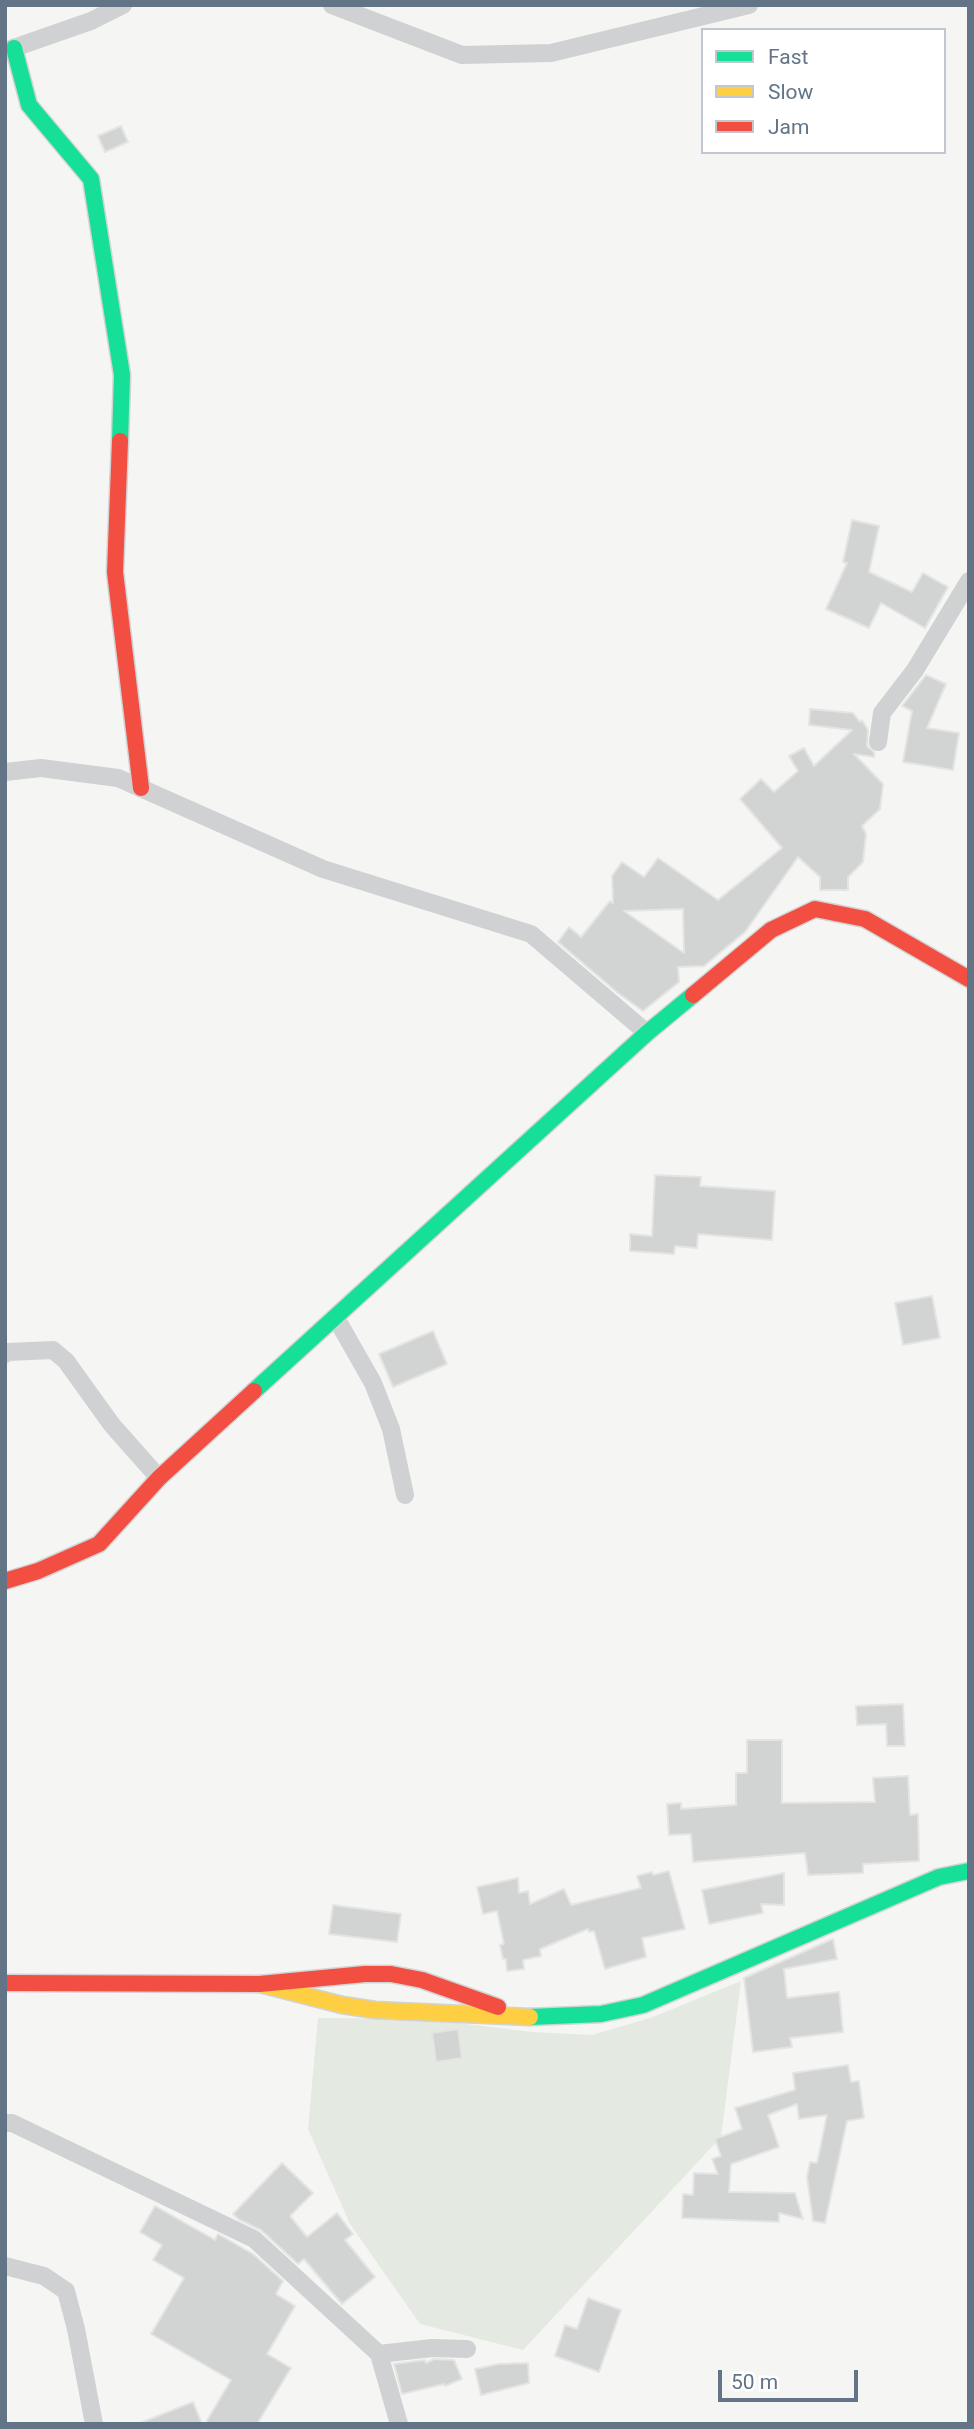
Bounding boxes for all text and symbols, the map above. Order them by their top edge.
legend [701,28,946,154]
text: Fast [768,45,808,69]
text: Slow [768,80,813,104]
text: Jam [768,115,809,139]
scale bar [722,2356,862,2400]
text: 50 m [731,2370,778,2394]

